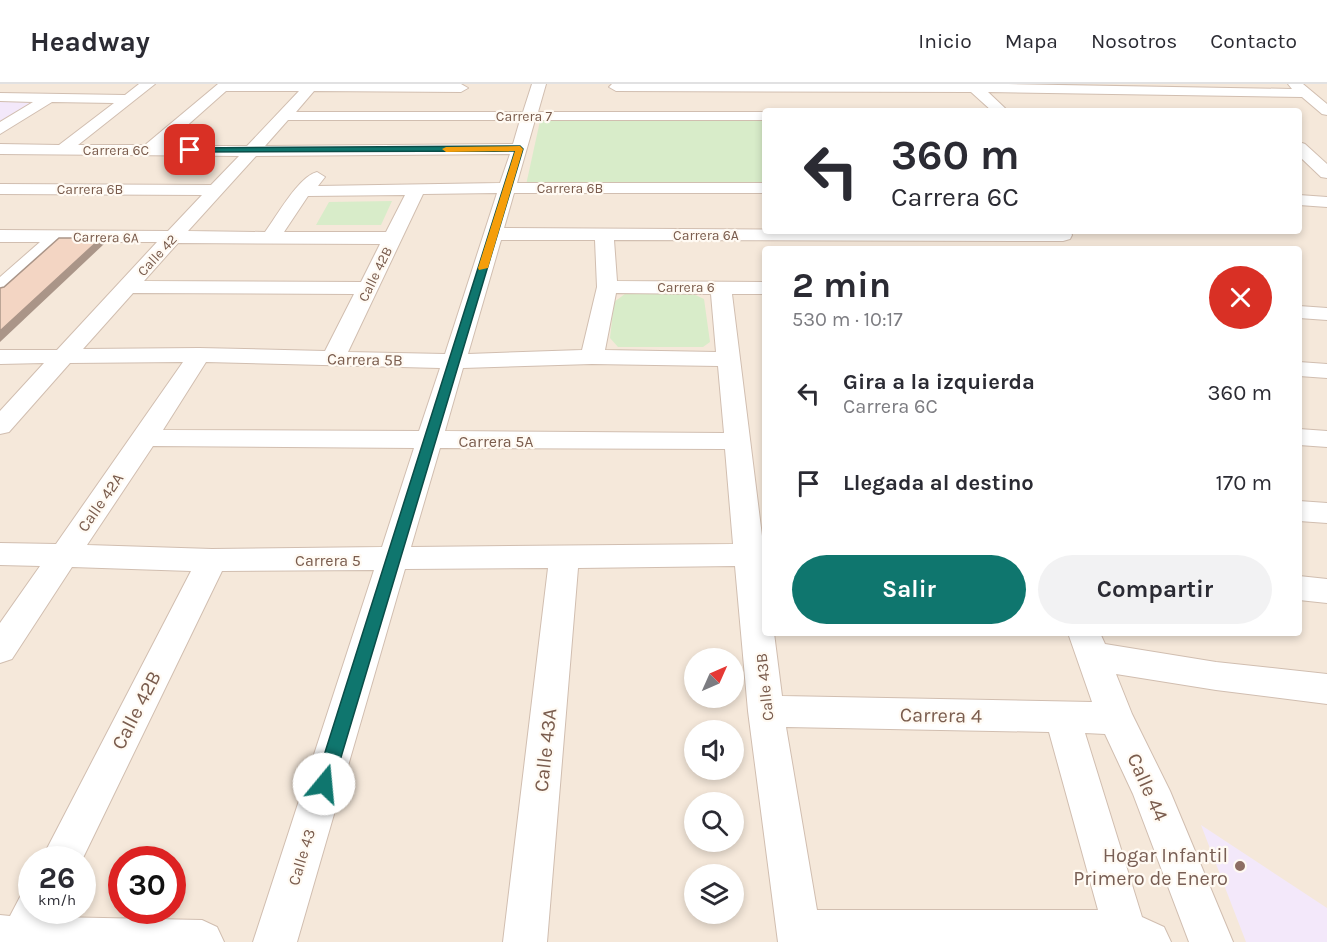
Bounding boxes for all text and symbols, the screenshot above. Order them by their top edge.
text: Headway [30,25,150,58]
text: Inicio [918,29,972,53]
text: Mapa [1005,29,1058,53]
text: Nosotros [1091,29,1177,53]
text: Contacto [1210,29,1297,53]
street label: Carrera 7 [496,108,553,125]
pin [164,124,215,175]
text: 360 m [891,130,1020,180]
icon: left [792,132,870,210]
icon: arrive [173,133,206,166]
street label: Carrera 6C [83,142,149,159]
street label: Carrera 6B [537,180,603,197]
street label: Carrera 6B [57,181,123,198]
text: Carrera 6C [891,181,1019,213]
street label: Carrera 6A [673,227,739,244]
street label: Carrera 6A [73,228,139,247]
street label: Calle 42 [134,231,181,280]
street label: Calle 42B [355,244,396,305]
text: 2 min [792,264,891,306]
button: close [1209,266,1272,329]
street label: Carrera 6 [657,279,715,296]
text: 530 m · 10:17 [792,308,903,331]
street label: Carrera 5B [327,349,403,370]
text: Gira a la izquierda [843,369,1035,395]
icon: left [792,377,825,410]
text: 360 m [1208,380,1272,406]
text: Carrera 6C [843,395,938,418]
street label: Carrera 5A [458,432,534,451]
icon: arrive [792,467,825,500]
street label: Calle 42A [73,469,127,535]
text: Llegada al destino [843,470,1034,496]
text: 170 m [1216,470,1272,496]
street label: Carrera 5 [295,551,361,570]
button: Salir [792,555,1026,624]
button: Compartir [1038,555,1272,624]
north arrow [684,648,744,708]
map controls [684,648,744,924]
street label: Calle 43B [751,652,777,722]
street label: Calle 42B [107,667,166,753]
street label: Carrera 4 [900,703,982,728]
street label: Calle 43A [530,707,561,793]
button: sound [684,720,744,780]
street label: Calle 44 [1122,750,1173,825]
position arrow [292,752,356,816]
button: search [684,792,744,852]
street label: Calle 43 [284,827,319,888]
place label: Hogar Infantil Primero de Enero [1073,844,1228,890]
speed limit sign: 30 [108,846,186,924]
marker: Hogar Infantil Primero de Enero [1233,859,1247,873]
text: 26 [39,860,75,896]
button: layers [684,864,744,924]
text: km/h [38,891,76,909]

